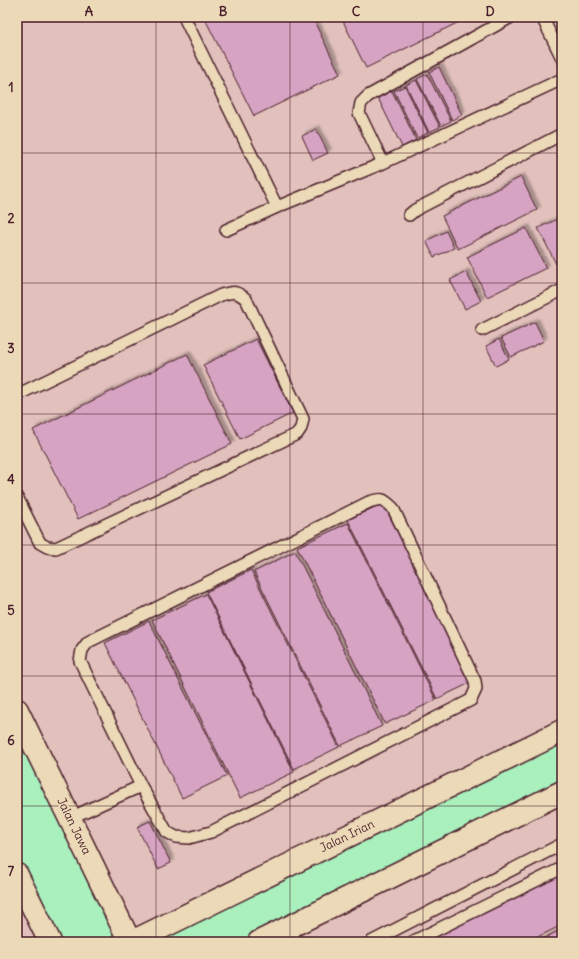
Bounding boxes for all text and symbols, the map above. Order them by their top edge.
text: A [85,3,94,20]
text: B [219,3,228,20]
text: C [352,3,361,20]
text: D [485,3,495,20]
text: 1 [8,79,14,96]
text: 2 [7,210,15,227]
text: 3 [7,340,15,357]
text: 4 [7,471,15,488]
text: 5 [7,602,15,619]
text: 6 [7,732,15,749]
street label: Jalan Jawa [54,795,95,857]
street label: Jalan Irian [317,816,377,855]
text: 7 [8,863,15,880]

